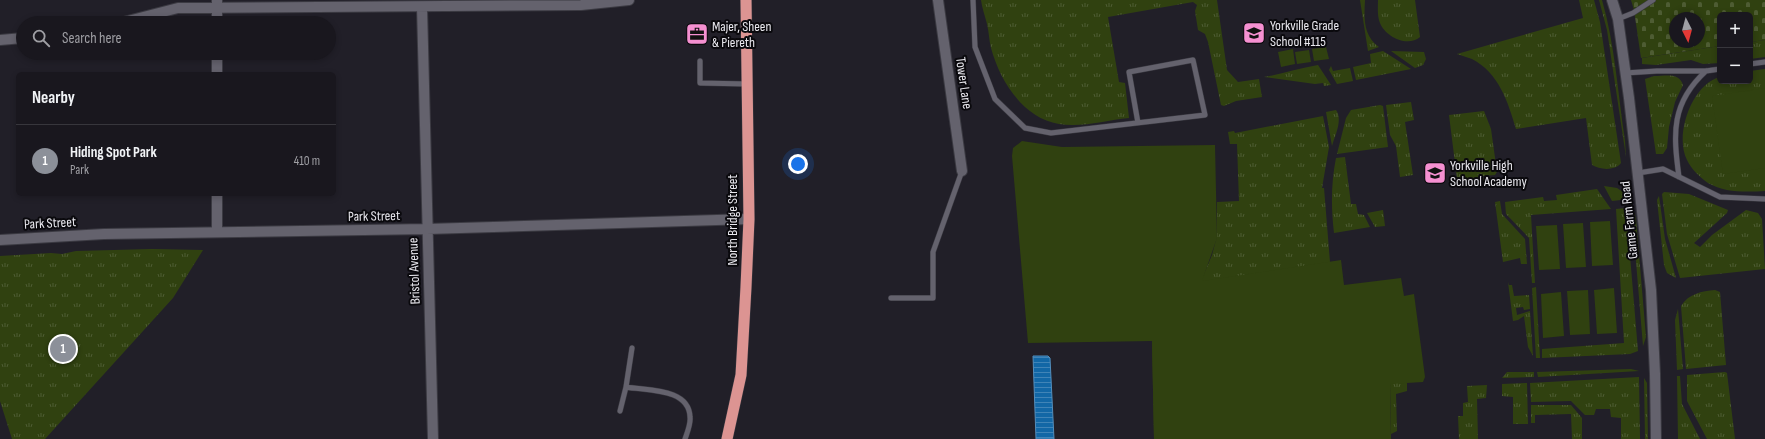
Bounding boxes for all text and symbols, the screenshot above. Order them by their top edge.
north arrow [1669,12,1705,48]
map controls [1717,12,1753,84]
button: + [1717,12,1753,48]
search box [16,16,336,60]
place label: Yorkville Grade School #115 [1270,17,1339,50]
place label: Majer, Sheen & Piereth [712,18,771,51]
school or university icon: Yorkville Grade School #115 [1241,20,1267,46]
office icon: Majer, Sheen & Piereth [684,21,710,47]
icon: search [30,27,52,49]
text: Search here [62,29,122,48]
button: − [1717,48,1753,84]
street label: Tower Lane [952,56,976,110]
text: Nearby [32,88,75,108]
text: Hiding Spot Park [70,143,157,162]
text: 1 [42,153,48,169]
text: 410 m [294,153,320,169]
your location [788,154,808,174]
place label: Yorkville High School Academy [1450,157,1527,190]
school or university icon: Yorkville High School Academy [1422,160,1448,186]
text: Park [70,162,89,178]
street label: North Bridge Street [724,174,741,266]
street label: Game Farm Road [1616,180,1642,260]
street label: Park Street [348,207,400,225]
street label: Park Street [23,213,77,233]
street label: Bristol Avenue [404,237,424,305]
pin: 1 [50,334,76,364]

